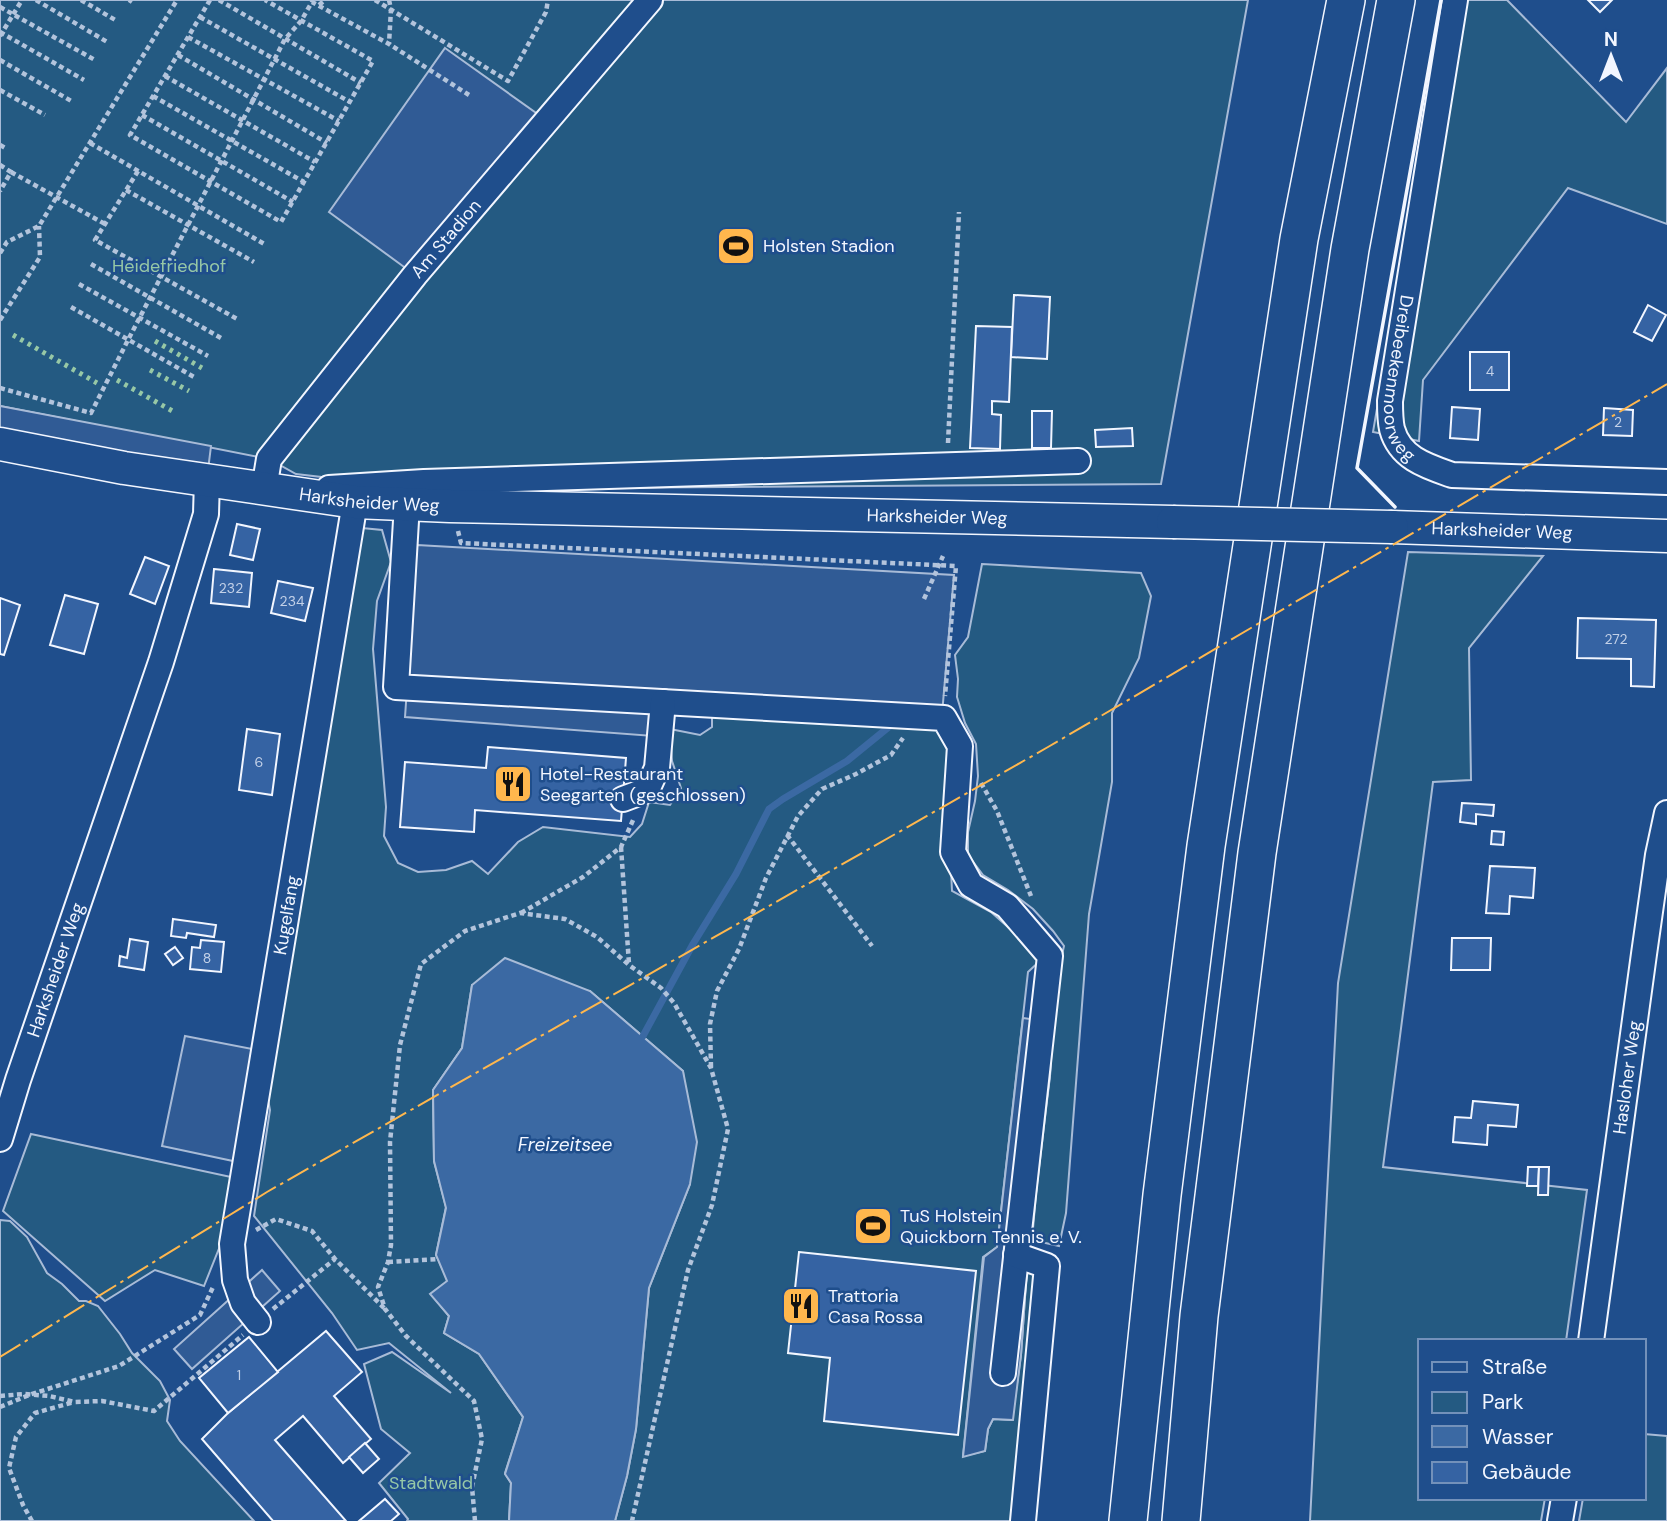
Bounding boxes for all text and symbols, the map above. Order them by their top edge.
north arrow [1576,21,1646,91]
text: N [1604,27,1618,52]
street label: Am Stadion [405,194,487,283]
sports icon: Holsten Stadion [715,225,757,267]
place label: Holsten Stadion [763,234,895,258]
park label: Heidefriedhof [112,254,226,278]
street label: Dreibeekenmoorweg [1378,293,1420,467]
house number: 4 [1486,362,1495,380]
house number: 2 [1614,413,1622,431]
street label: Harksheider Weg [298,482,440,518]
street label: Harksheider Weg [866,503,1008,530]
street label: Harksheider Weg [1431,516,1573,545]
house number: 232 [219,579,243,597]
house number: 234 [280,592,305,610]
house number: 272 [1604,630,1628,648]
house number: 6 [255,753,263,771]
place label: Hotel-Restaurant Seegarten (geschlossen) [540,762,746,807]
restaurant icon: Hotel-Restaurant Seegarten (geschlossen) [492,763,534,805]
street label: Kugelfang [268,874,305,957]
street label: Harksheider Weg [21,899,90,1041]
house number: 8 [203,949,211,967]
street label: Hasloher Weg [1607,1019,1647,1136]
water label: Freizeitsee [518,1132,612,1157]
place label: TuS Holstein Quickborn Tennis e. V. [900,1204,1082,1249]
sports icon: TuS Holstein Quickborn Tennis e. V. [852,1205,894,1247]
place label: Trattoria Casa Rossa [828,1284,923,1329]
restaurant icon: Trattoria Casa Rossa [780,1285,822,1327]
legend [1418,1339,1646,1500]
text: Straße [1482,1353,1547,1381]
house number: 1 [237,1366,241,1384]
text: Park [1482,1388,1524,1416]
text: Wasser [1482,1423,1554,1451]
text: Gebäude [1482,1458,1572,1486]
park label: Stadtwald [389,1471,473,1495]

